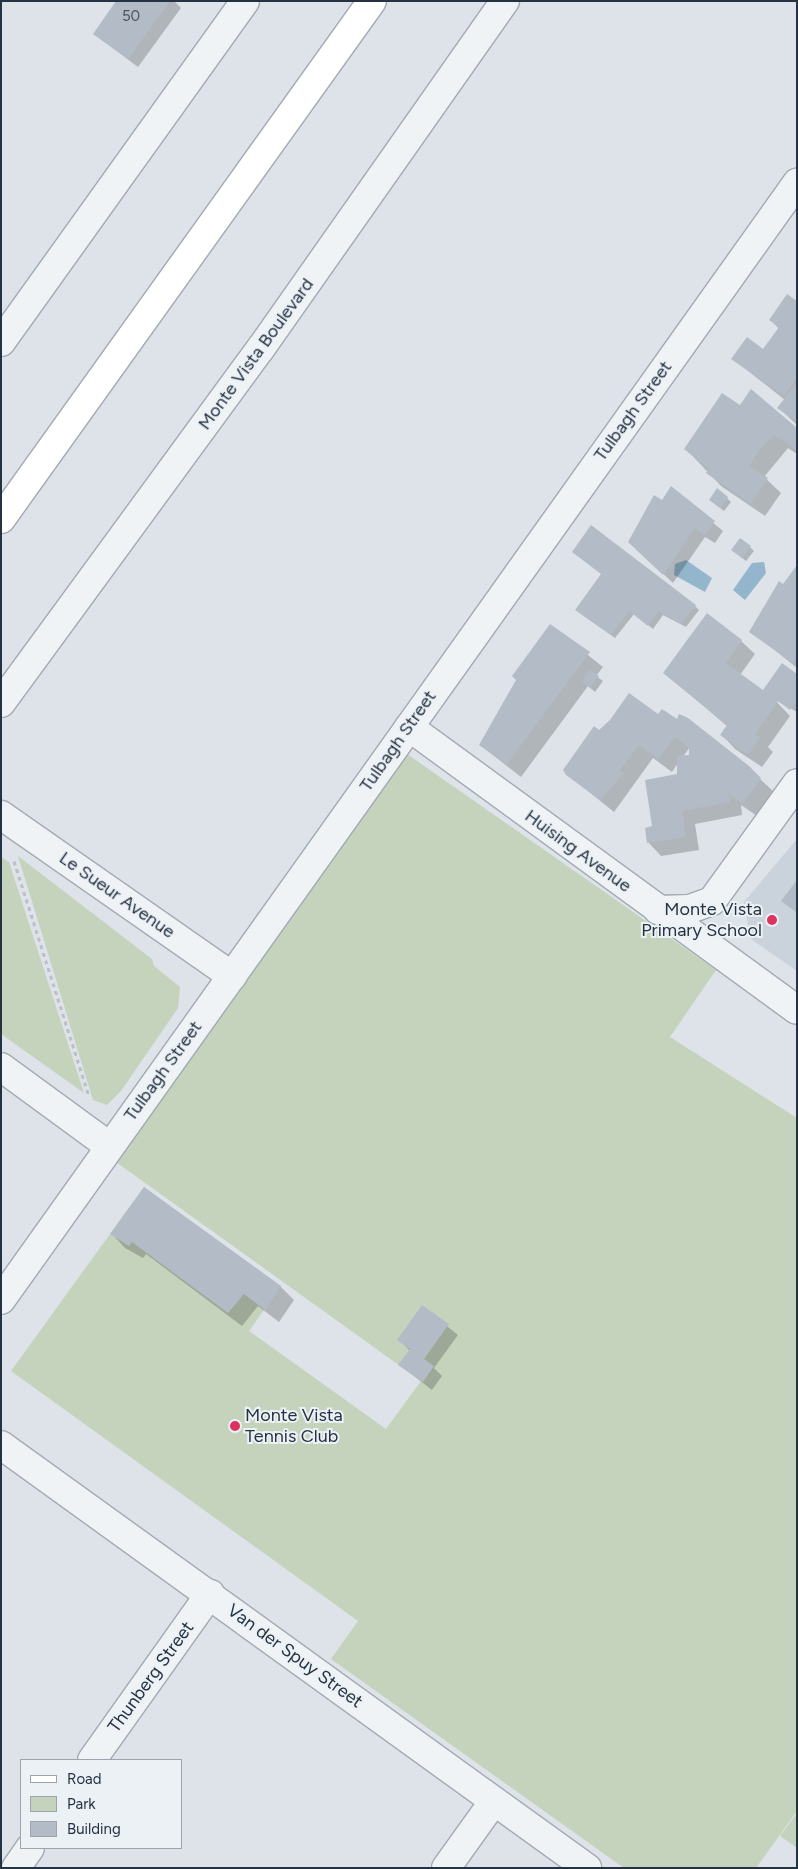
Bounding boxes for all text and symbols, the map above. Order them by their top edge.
house number: 50 [122,8,140,26]
street label: Monte Vista Boulevard [194,274,318,434]
street label: Tulbagh Street [589,357,677,465]
street label: Tulbagh Street [355,686,441,796]
street label: Huising Avenue [521,805,635,897]
street label: Le Sueur Avenue [55,847,179,943]
place label: Monte Vista Primary School [641,899,762,942]
marker: Monte Vista Primary School [766,914,778,926]
street label: Tulbagh Street [119,1017,207,1125]
place label: Monte Vista Tennis Club [245,1405,343,1448]
marker: Monte Vista Tennis Club [229,1420,241,1432]
street label: Van der Spuy Street [223,1600,367,1712]
street label: Thunberg Street [103,1617,199,1737]
legend [20,1759,182,1849]
text: Road [67,1770,102,1788]
text: Park [67,1795,96,1813]
text: Building [67,1820,121,1838]

